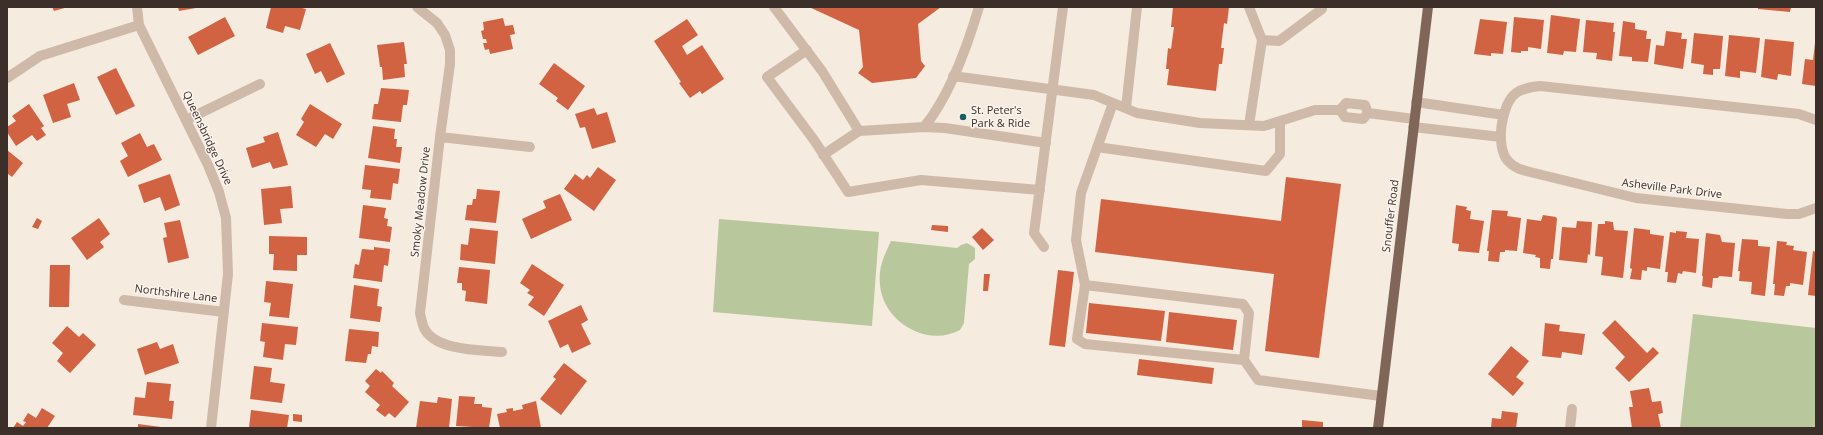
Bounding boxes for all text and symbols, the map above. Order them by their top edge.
street label: Queensbridge Drive [179,89,235,187]
place label: St. Peter's Park & Ride [971,104,1030,130]
marker: St. Peter's Park & Ride [958,112,968,122]
street label: Smoky Meadow Drive [409,146,433,258]
street label: Asheville Park Drive [1621,176,1723,202]
street label: Snouffer Road [1380,179,1402,253]
street label: Northshire Lane [134,282,218,306]

